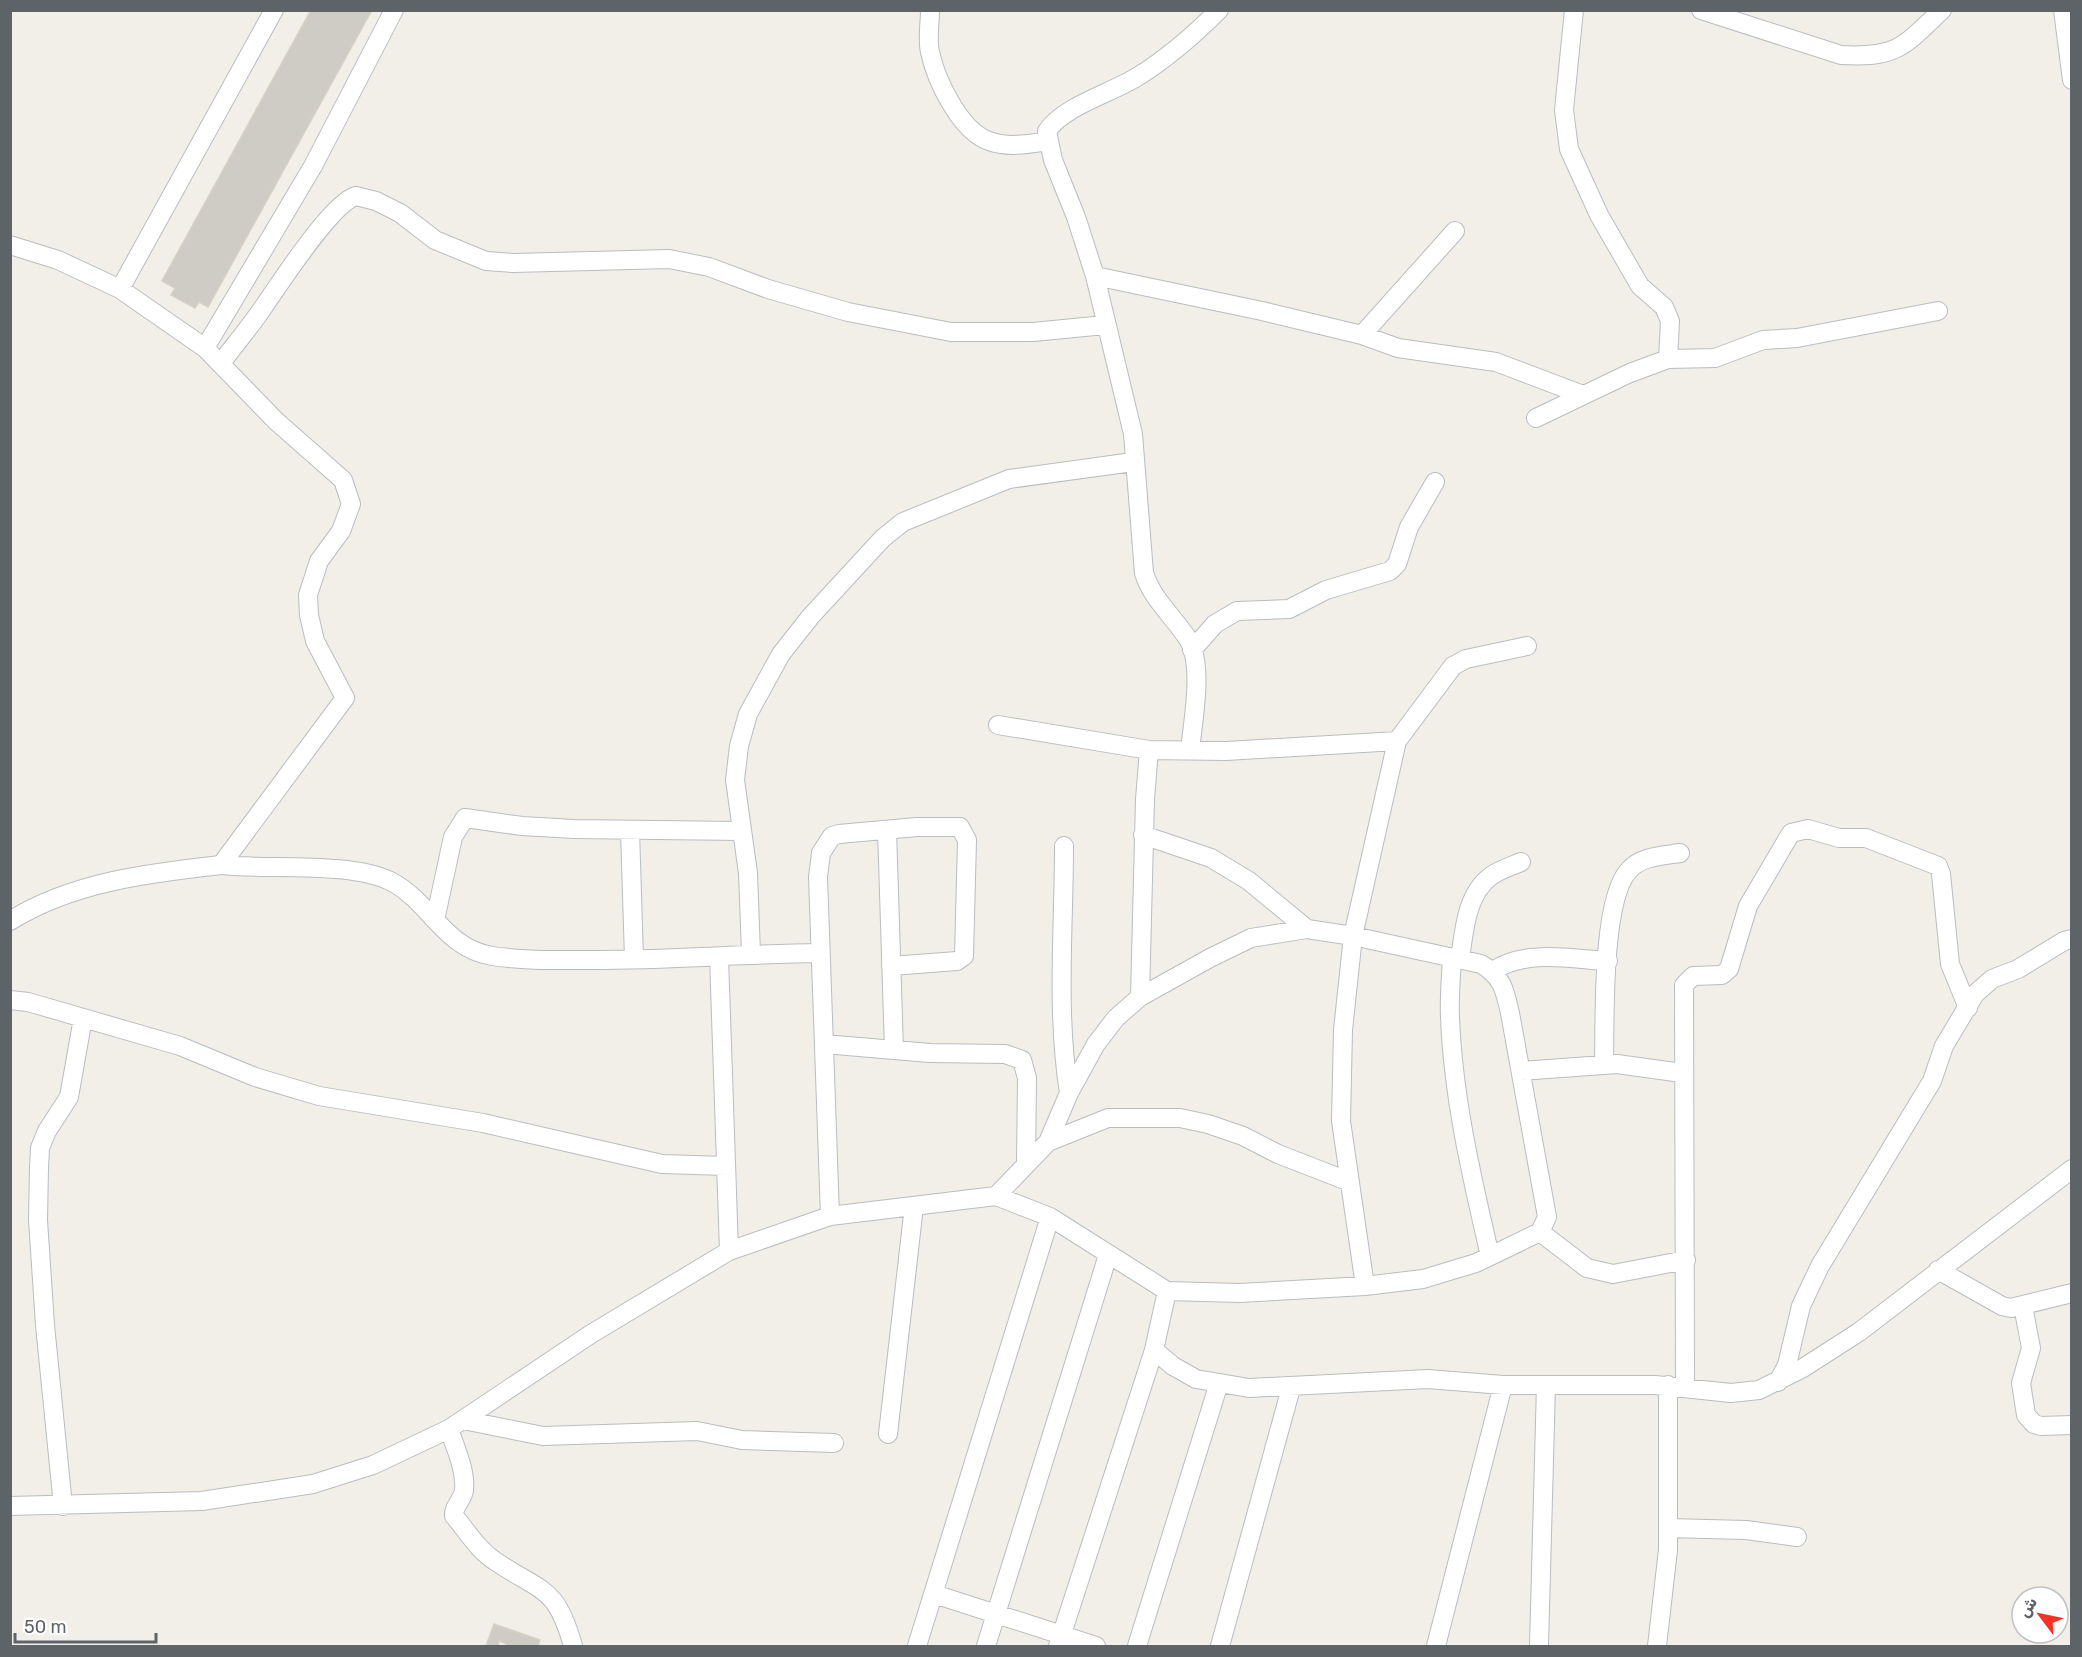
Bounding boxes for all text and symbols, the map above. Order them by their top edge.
north arrow [2010,1585,2070,1645]
text: ش [2014,1594,2041,1621]
scale bar [15,1606,156,1644]
text: 50 m [24,1616,67,1638]

